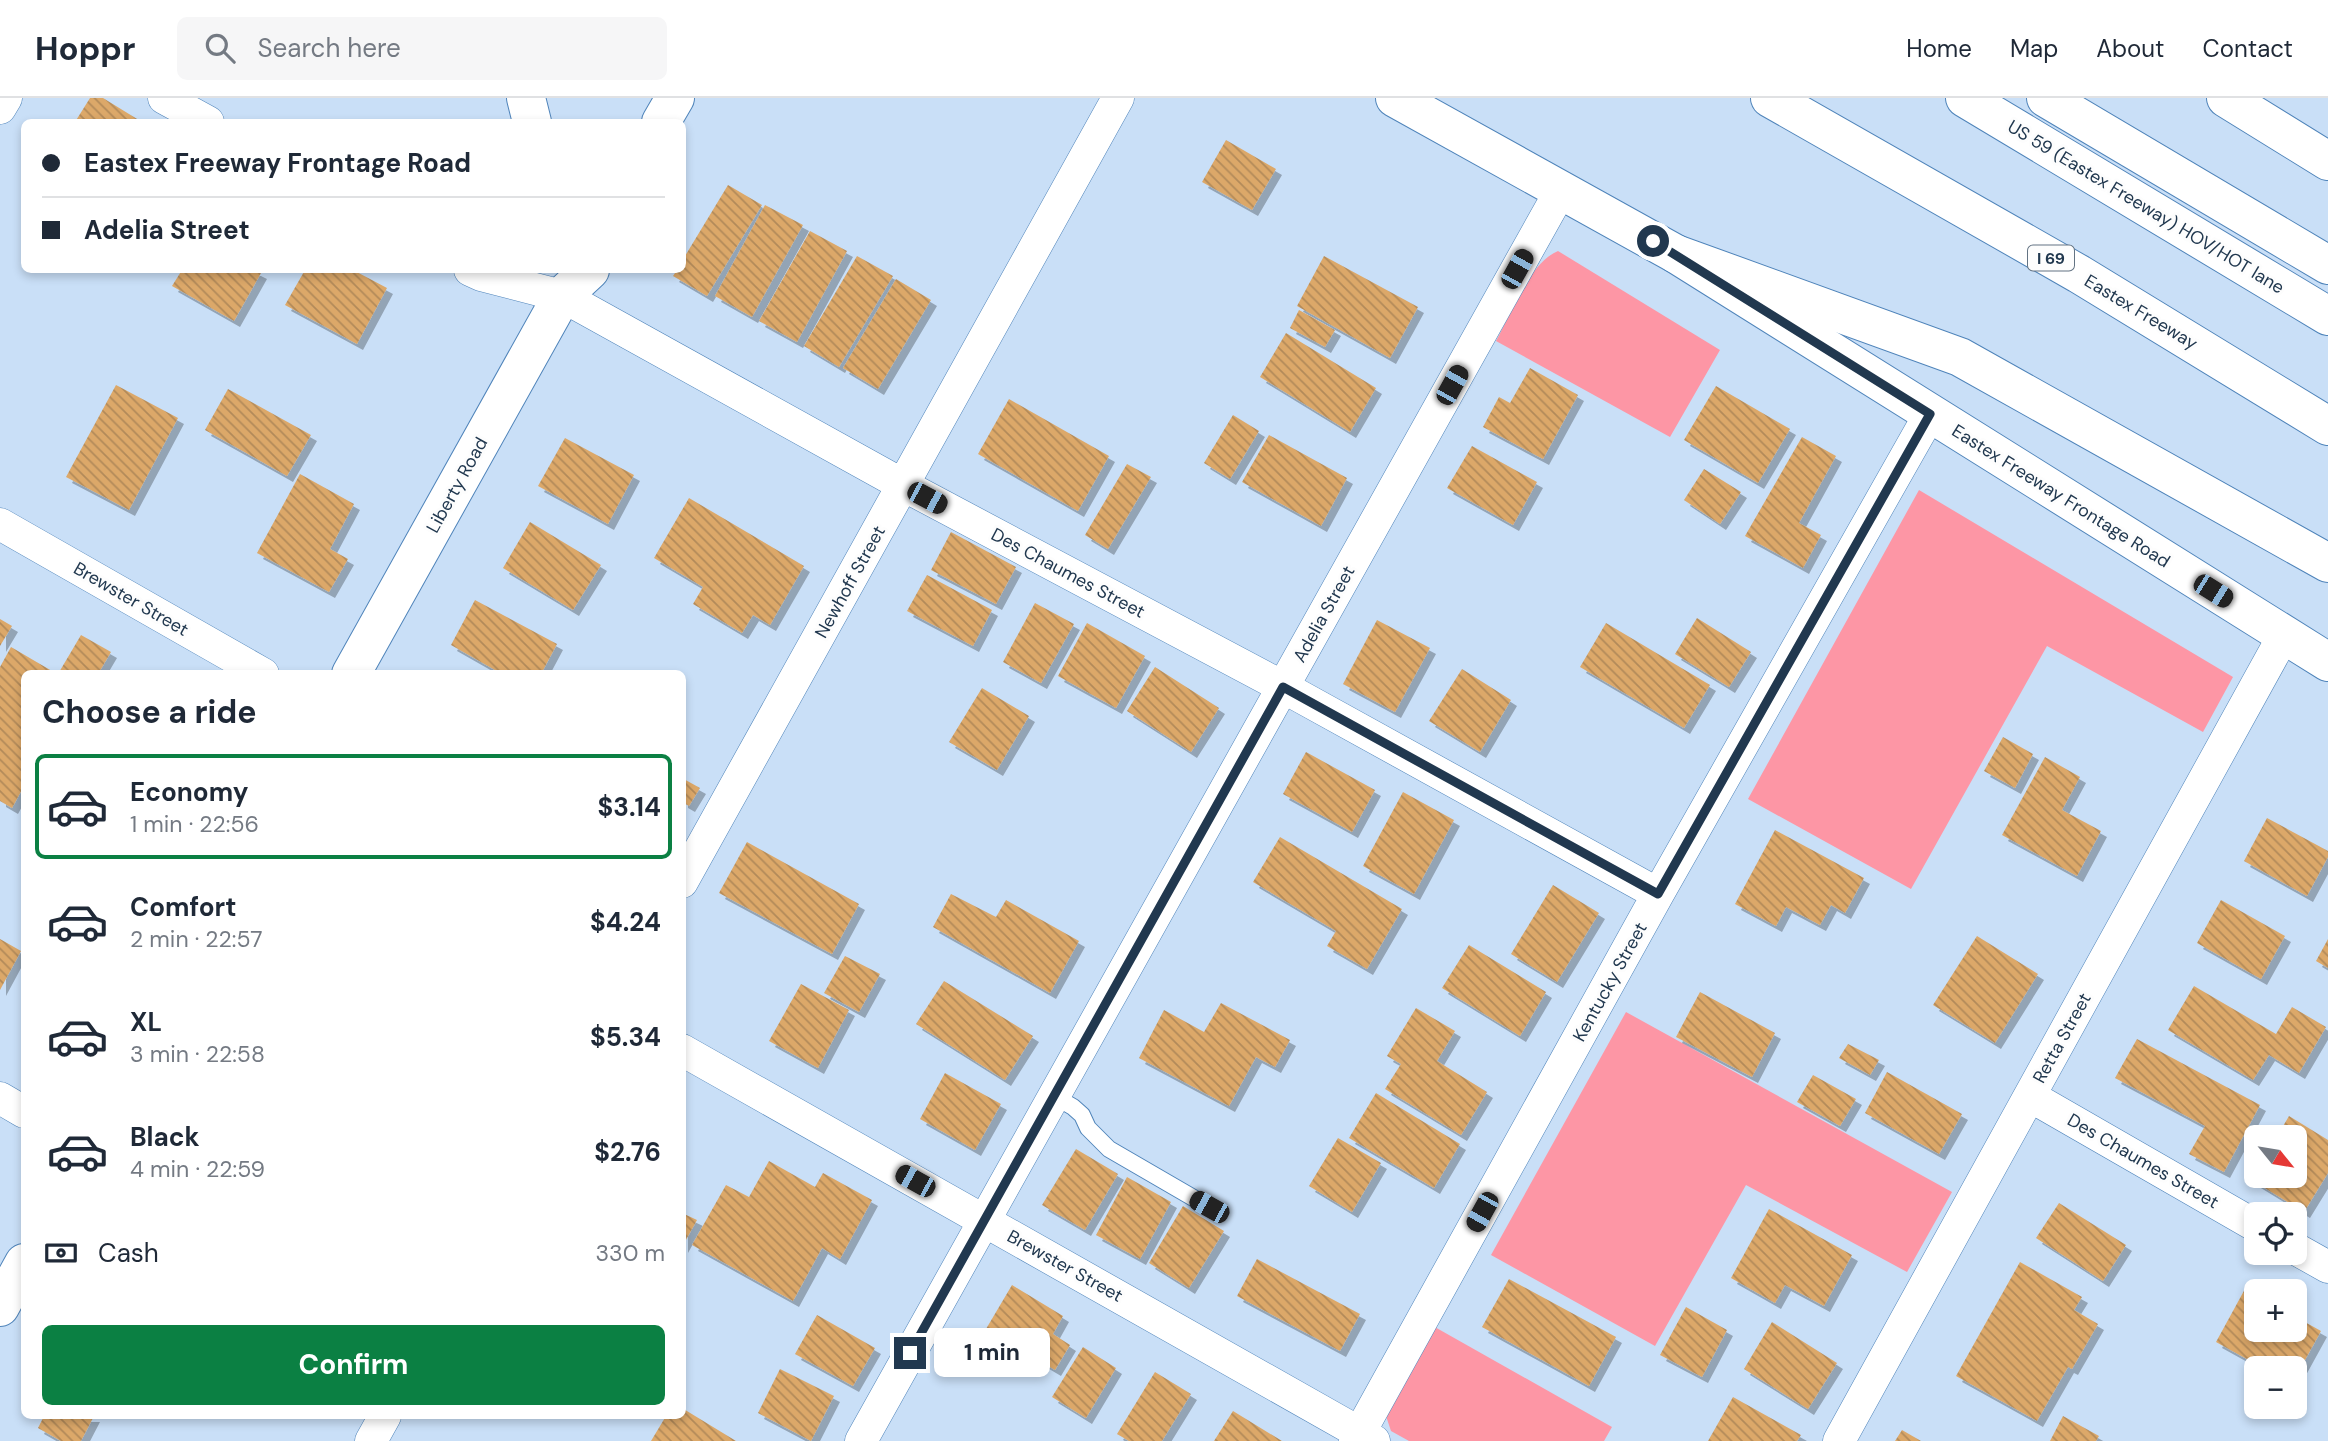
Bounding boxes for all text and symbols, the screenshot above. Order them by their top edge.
search box [177,17,667,80]
text: Hoppr [35,27,135,70]
icon: search [201,29,239,67]
text: Search here [257,31,401,65]
text: Home [1906,33,1972,64]
text: Map [2010,33,2058,64]
text: About [2096,33,2165,64]
text: Contact [2203,33,2293,64]
street label: US 59 (Eastex Freeway) HOV/HOT lane [2003,115,2289,299]
text: Eastex Freeway Frontage Road [84,146,471,180]
text: Adelia Street [84,213,250,247]
route start [1637,225,1669,257]
car [1498,246,1537,292]
road number: I 69 [2028,246,2074,270]
street label: Eastex Freeway [2080,269,2202,355]
car [1433,362,1472,408]
street label: Eastex Freeway Frontage Road [1947,419,2175,573]
street label: Liberty Road [421,433,493,537]
car [904,479,951,517]
street label: Newhoff Street [809,521,891,643]
street label: Des Chaumes Street [987,522,1149,624]
street label: Brewster Street [69,556,193,642]
street label: Adelia Street [1288,561,1360,667]
car [2190,571,2237,611]
text: Choose a ride [42,691,257,733]
icon: car [46,775,109,838]
text: Economy [130,775,248,809]
text: $3.14 [598,790,661,824]
text: 1 min · 22:56 [130,809,259,839]
icon: car [46,890,109,953]
text: Comfort [130,890,236,924]
text: $4.24 [590,905,661,939]
street label: Kentucky Street [1567,918,1653,1046]
text: 2 min · 22:57 [130,924,262,954]
street label: Retta Street [2027,989,2097,1087]
icon: car [46,1005,109,1068]
text: XL [130,1005,162,1039]
text: $5.34 [590,1020,661,1054]
text: 3 min · 22:58 [130,1039,265,1069]
street label: Des Chaumes Street [2063,1108,2223,1214]
icon: car [46,1120,109,1183]
text: Black [130,1120,200,1154]
north arrow [2244,1125,2306,1188]
map controls [2244,1125,2307,1419]
text: $2.76 [594,1135,661,1169]
text: 4 min · 22:59 [130,1154,265,1184]
car [892,1162,939,1200]
car [1186,1188,1233,1226]
car [1463,1189,1502,1235]
button: locate [2244,1202,2307,1265]
street label: Brewster Street [1003,1224,1127,1308]
icon: cash [42,1234,80,1272]
text: Cash [98,1236,159,1270]
text: 330 m [595,1238,665,1268]
button: + [2244,1279,2307,1342]
button: Confirm [42,1325,665,1405]
callout: 1 min [934,1328,1050,1378]
route end [894,1337,926,1369]
text: 1 min [964,1337,1020,1367]
button: − [2244,1356,2307,1419]

